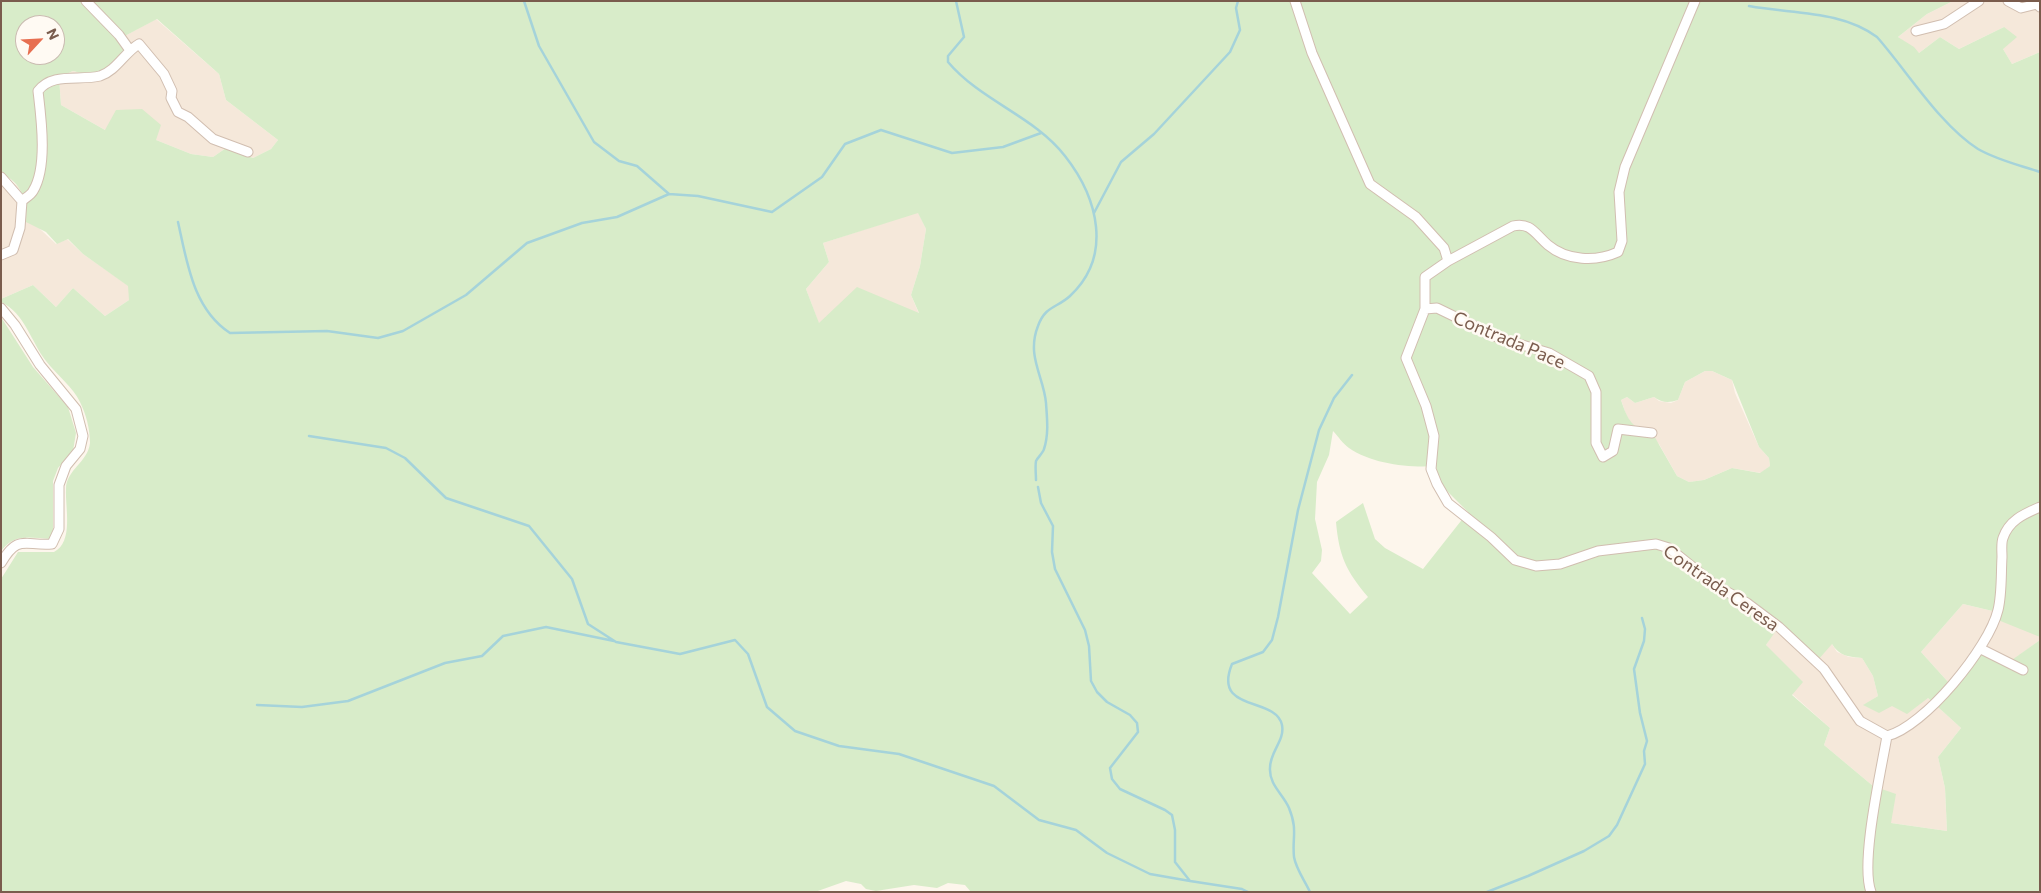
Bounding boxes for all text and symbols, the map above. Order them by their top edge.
north arrow [15,15,65,65]
text: N [43,26,63,42]
street label: Contrada Pace [1450,307,1568,373]
street label: Contrada Ceresa [1659,540,1783,636]

